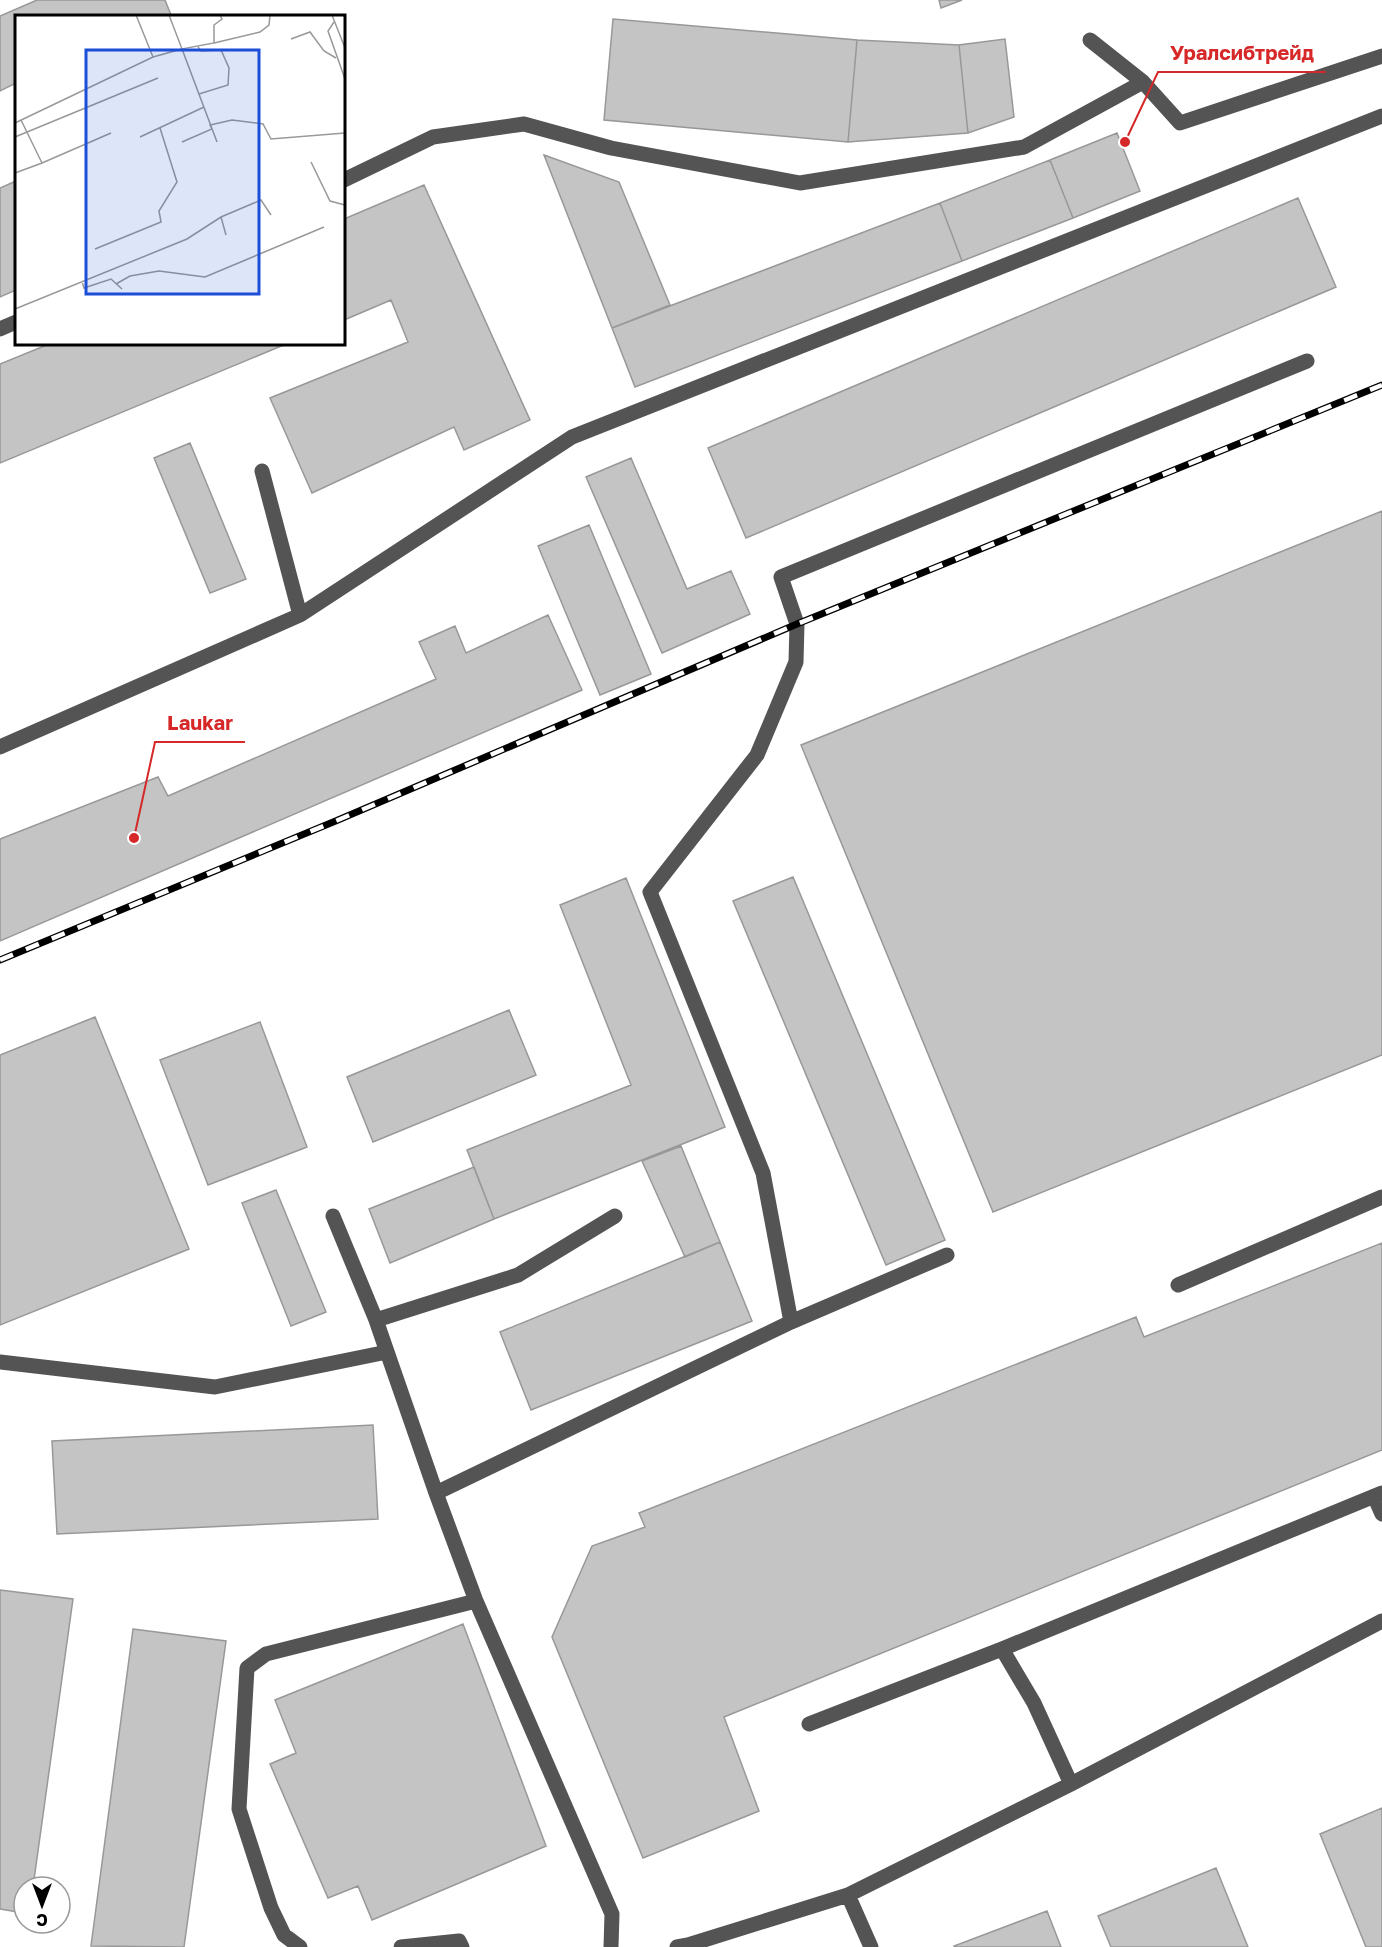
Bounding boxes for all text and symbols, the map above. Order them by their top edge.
inset map [15,15,345,345]
callout: Уралcибтрейд [1158,34,1326,72]
text: Уралcибтрейд [1170,40,1315,64]
callout: Laukar [155,704,245,742]
text: Laukar [167,710,233,734]
north arrow [12,1875,72,1935]
text: С [36,1910,48,1930]

